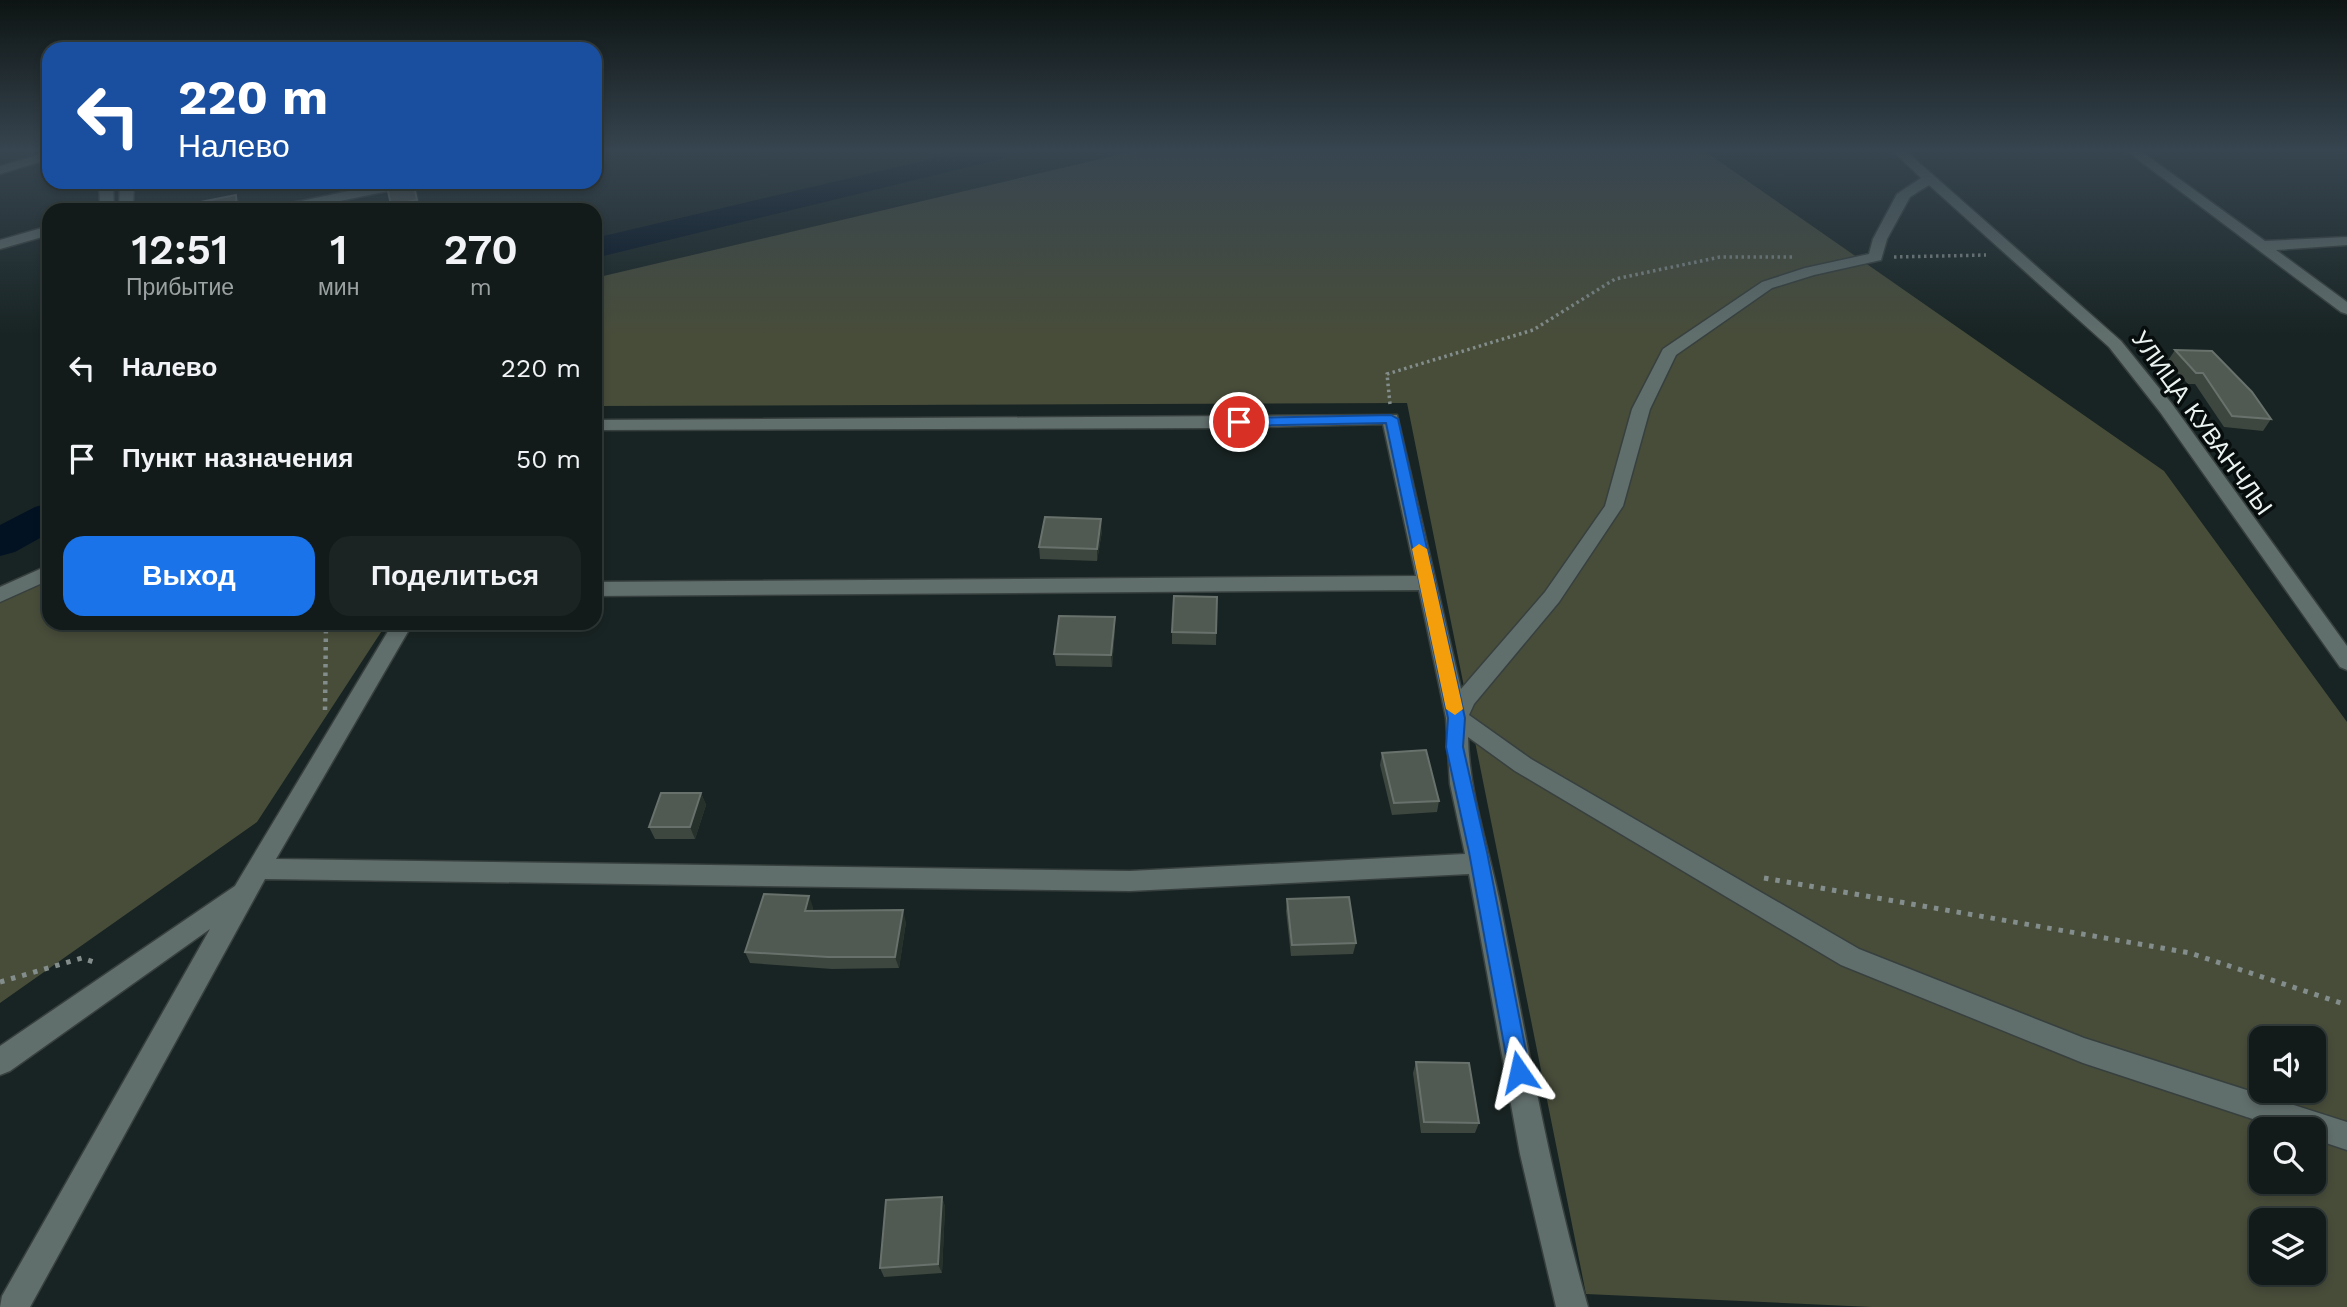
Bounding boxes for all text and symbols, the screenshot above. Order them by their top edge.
text: 220 m [178,68,328,126]
icon: left [63,70,154,161]
text: Налево [178,127,290,165]
text: 12:51 [132,225,228,274]
text: 1 [330,225,347,274]
text: 270 [443,225,518,274]
text: Прибытие [126,274,234,301]
text: мин [318,274,359,301]
text: m [470,274,492,301]
street label: УЛИЦА КУВАНЧЛЫ [2126,326,2278,520]
icon: left [63,349,101,387]
text: Налево [122,352,217,382]
text: 220 m [501,353,581,383]
pin [1209,392,1269,452]
icon: arrive [1220,403,1258,441]
icon: arrive [63,440,101,478]
text: Пункт назначения [122,443,353,473]
text: 50 m [516,444,581,474]
button: Выход [63,536,315,616]
button: Поделиться [329,536,581,616]
map controls [2249,1026,2326,1285]
button: sound [2249,1026,2326,1103]
position arrow [1482,1035,1556,1109]
button: search [2249,1117,2326,1194]
button: layers [2249,1208,2326,1285]

